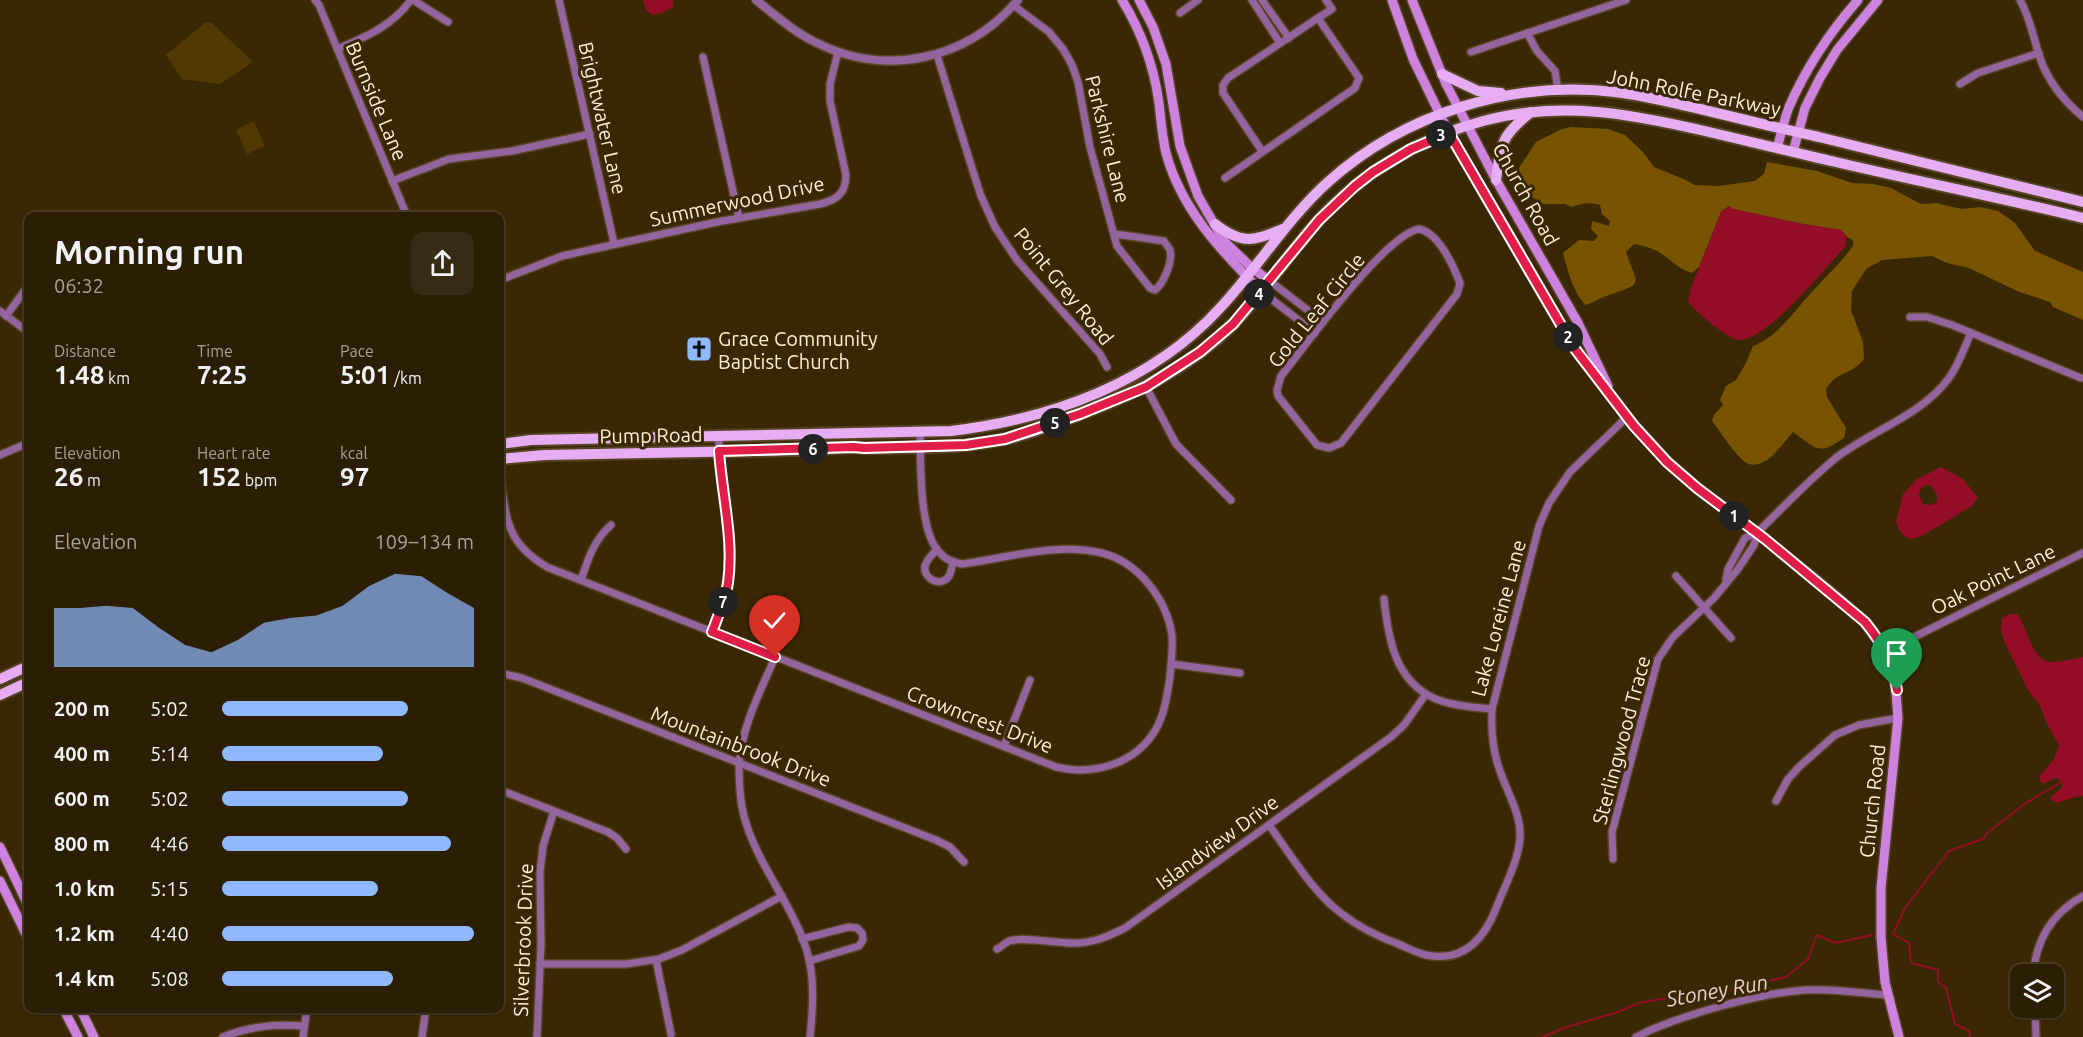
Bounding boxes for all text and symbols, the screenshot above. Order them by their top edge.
street label: Burnside Lane [342,38,412,164]
street label: Brightwater Lane [574,40,632,196]
street label: John Rolfe Parkway [1605,64,1783,120]
street label: Parkshire Lane [1081,73,1135,205]
pin: 3 [1426,120,1456,150]
text: 3 [1436,126,1446,144]
street label: Church Road [1488,139,1564,249]
street label: Summerwood Drive [648,171,826,231]
street label: Point Grey Road [1010,223,1118,349]
button: share [411,232,474,295]
text: Morning run [54,233,244,270]
street label: Gold Leaf Circle [1263,248,1369,372]
text: 06:32 [54,274,104,297]
pin: 4 [1244,279,1274,309]
text: 4 [1254,285,1264,303]
pin: 2 [1553,322,1583,352]
place label: Grace Community Baptist Church [718,327,878,373]
text: 2 [1563,328,1573,346]
church icon: Grace Community Baptist Church [684,334,714,364]
text: Distance [54,342,116,360]
text: Time [197,342,233,360]
text: Pace [340,342,374,360]
text: 1.48 [54,360,104,389]
text: 7:25 [197,360,247,389]
text: 5:01 [340,360,390,389]
text: km [104,369,130,387]
text: /km [390,369,422,387]
pin: 5 [1040,408,1070,438]
text: 5 [1050,414,1060,432]
street label: Pump Road [599,423,703,447]
pin: 6 [798,434,828,464]
text: 6 [808,440,818,458]
text: Elevation [54,444,121,462]
text: Heart rate [197,444,271,462]
text: kcal [340,444,368,462]
text: 26 [54,462,83,491]
text: 152 [197,462,241,491]
text: 97 [340,462,369,491]
text: m [83,471,101,489]
text: bpm [241,471,277,489]
pin: 1 [1719,501,1749,531]
text: 1 [1729,507,1739,525]
text: Elevation [54,530,137,553]
text: 109–134 m [375,530,474,553]
street label: Lake Loreine Lane [1466,537,1530,699]
street label: Oak Point Lane [1927,539,2059,619]
pin: 7 [708,587,738,617]
text: 7 [718,593,728,611]
pin [749,595,800,657]
icon: check [758,604,791,637]
pin [1871,628,1922,690]
icon: arrive [1880,637,1913,670]
street label: Sterlingwood Trace [1587,653,1655,827]
street label: Crowncrest Drive [904,681,1056,757]
text: 200 m [54,697,110,720]
text: 5:02 [150,697,189,720]
street label: Mountainbrook Drive [648,701,834,791]
text: 400 m [54,742,110,765]
text: 5:14 [150,742,189,765]
street label: Church Road [1855,743,1889,859]
text: 600 m [54,787,110,810]
text: 5:02 [150,787,189,810]
street label: Islandview Drive [1151,790,1283,894]
text: 800 m [54,832,110,855]
text: 4:46 [150,832,189,855]
street label: Silverbrook Drive [509,863,537,1017]
text: 1.0 km [54,877,115,900]
text: 5:15 [150,877,189,900]
text: 1.2 km [54,922,115,945]
text: 4:40 [150,922,189,945]
map controls [2010,964,2064,1018]
button: layers [2010,964,2064,1018]
text: 1.4 km [54,967,115,990]
text: 5:08 [150,967,189,990]
water label: Stoney Run [1663,969,1770,1011]

